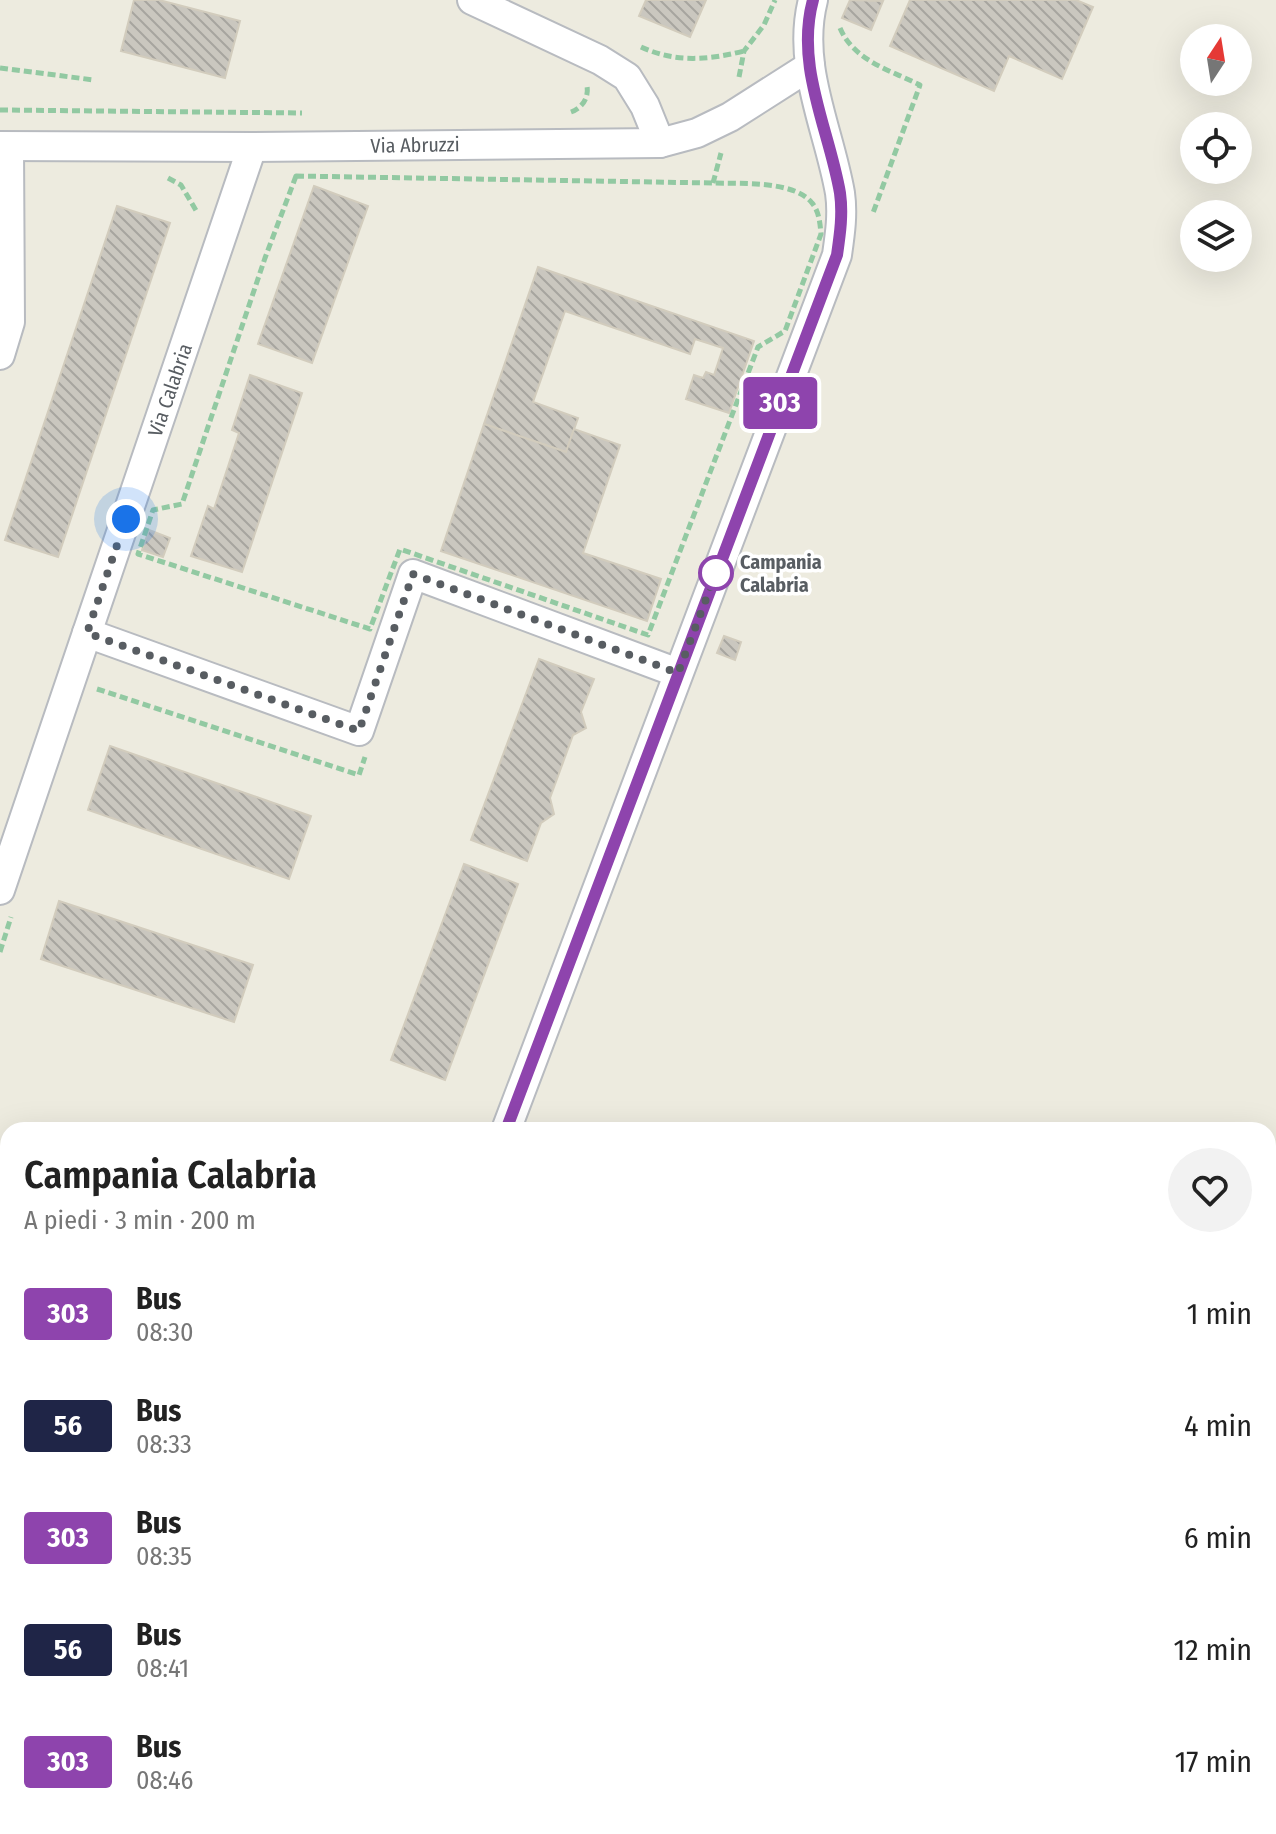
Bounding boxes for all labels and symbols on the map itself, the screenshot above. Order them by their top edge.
north arrow [1180,24,1252,96]
street label: Via Abruzzi [370,132,460,158]
street label: Via Calabria [143,340,197,440]
line badge: 303 [734,377,826,429]
your location [106,499,146,539]
place label: Campania Calabria [740,550,822,597]
marker: Campania Calabria [699,556,733,590]

